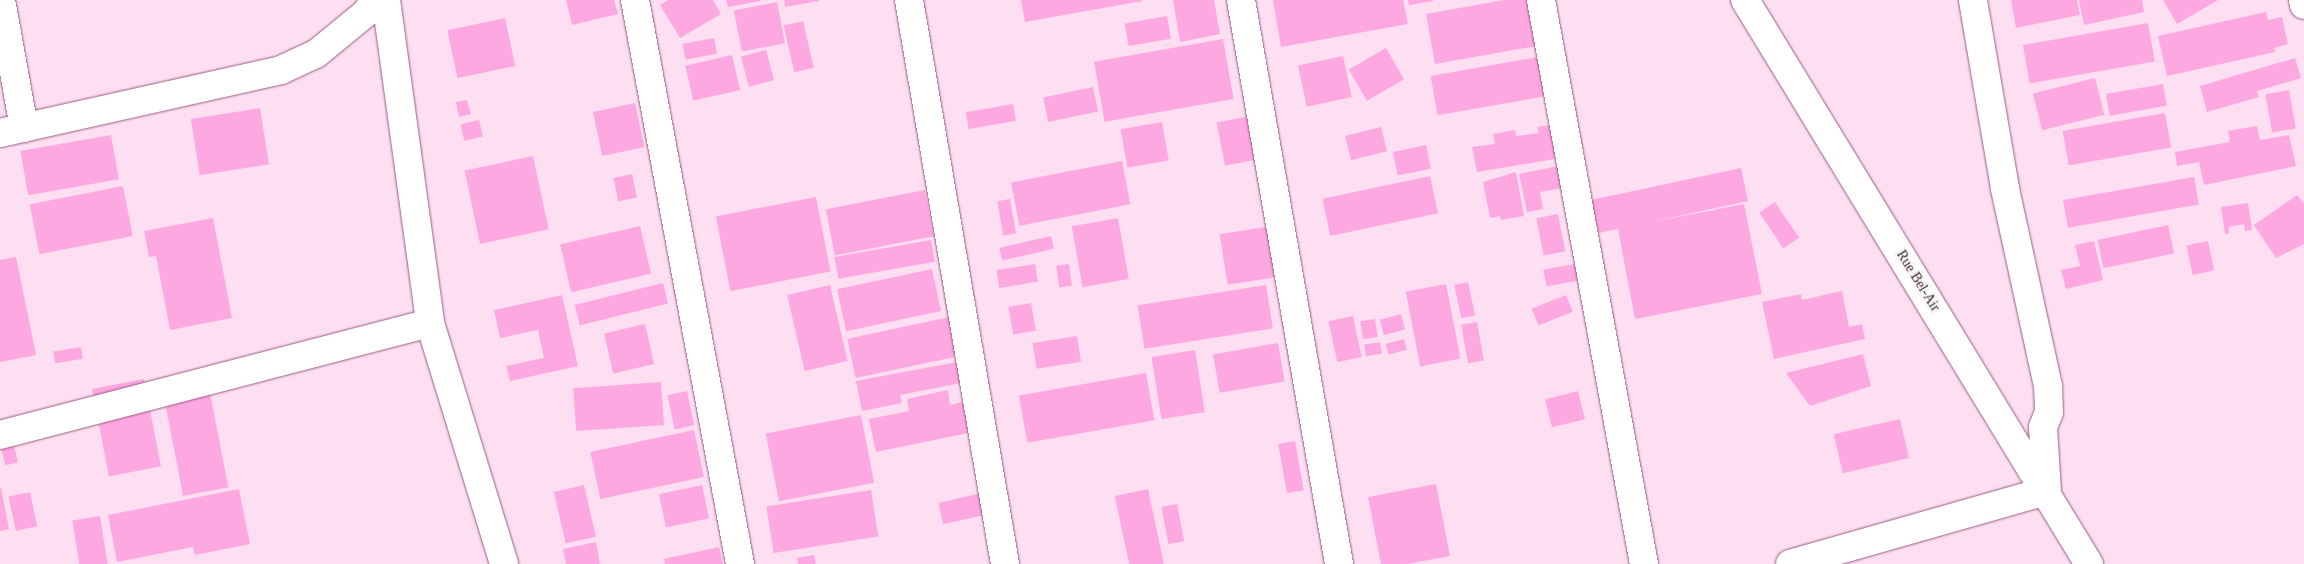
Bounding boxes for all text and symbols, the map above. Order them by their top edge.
street label: Rue Bel-Air [1893,247,1943,315]

